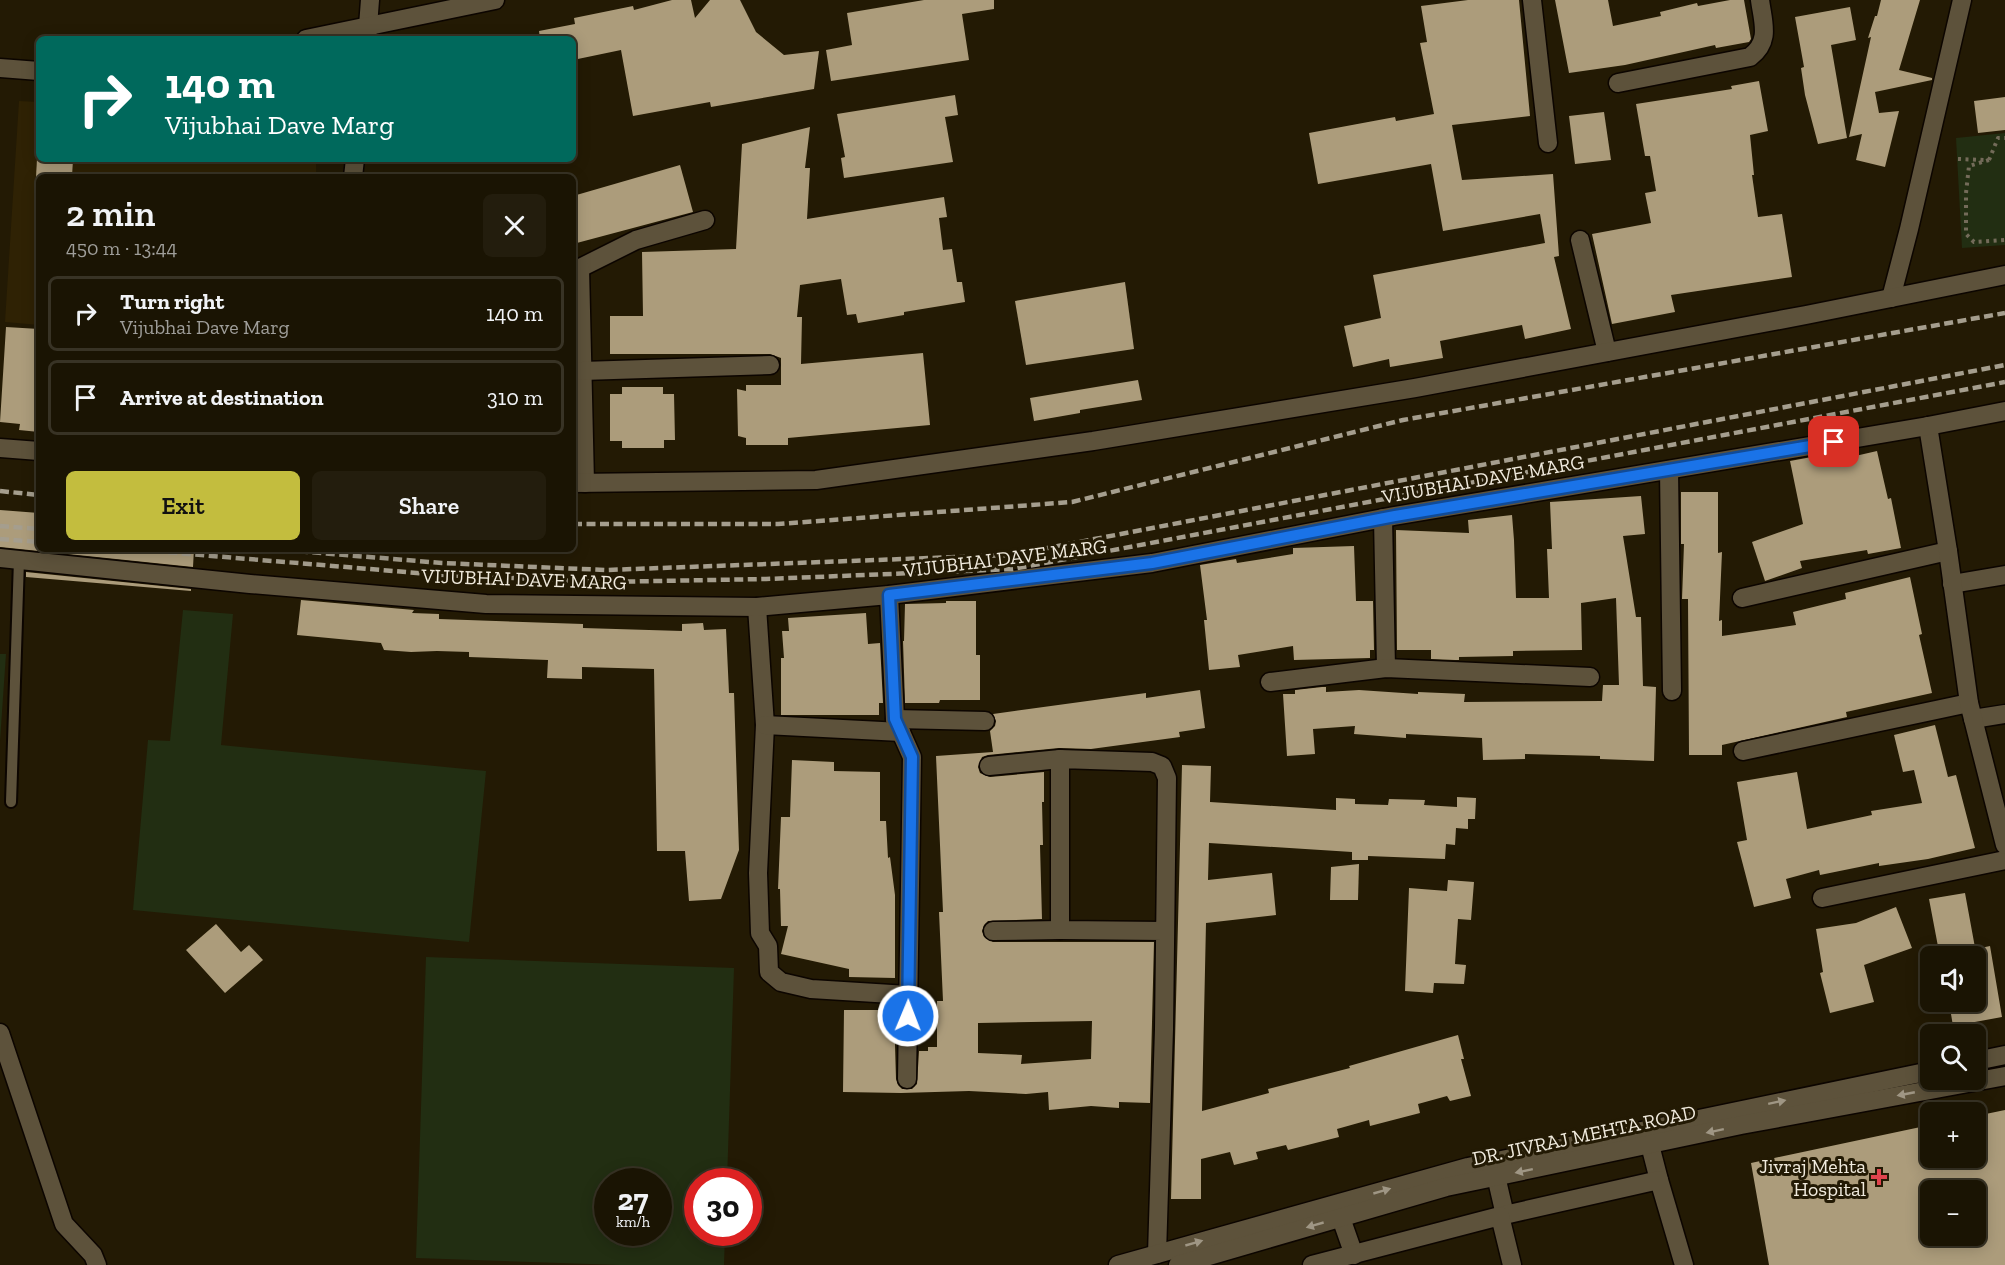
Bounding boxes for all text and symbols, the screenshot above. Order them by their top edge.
text: 140 m [165,58,275,109]
icon: right [66,60,144,138]
text: Vijubhai Dave Marg [165,109,394,141]
text: 2 min [66,192,155,235]
button: close [483,194,546,257]
text: 450 m · 13:44 [66,236,177,260]
text: Turn right [120,288,224,315]
icon: right [69,297,102,330]
text: 140 m [486,300,543,327]
text: Vijubhai Dave Marg [120,315,290,339]
icon: arrive [69,381,102,414]
text: Arrive at destination [120,384,323,411]
text: 310 m [487,384,543,411]
pin [1808,416,1859,467]
icon: arrive [1817,425,1850,458]
street label: VIJUBHAI DAVE MARG [1379,449,1586,509]
button: Exit [66,471,300,540]
button: Share [312,471,546,540]
street label: VIJUBHAI DAVE MARG [901,534,1108,583]
street label: VIJUBHAI DAVE MARG [420,563,627,595]
map controls [1920,946,1986,1246]
button: sound [1920,946,1986,1012]
position arrow [876,984,940,1048]
button: search [1920,1024,1986,1090]
one-way arrow [1897,1090,1916,1099]
one-way arrow [1768,1097,1787,1106]
street label: DR. JIVRAJ MEHTA ROAD [1470,1100,1698,1170]
button: + [1920,1102,1986,1168]
one-way arrow [1705,1126,1724,1136]
place label: Jivraj Mehta Hospital [1759,1154,1866,1201]
one-way arrow [1515,1166,1533,1176]
speed limit sign: 30 [684,1168,762,1246]
marker: Jivraj Mehta Hospital [1870,1168,1888,1186]
button: − [1920,1180,1986,1246]
text: 27 [618,1182,648,1218]
one-way arrow [1373,1186,1391,1195]
text: km/h [616,1213,650,1231]
one-way arrow [1306,1221,1324,1230]
one-way arrow [1185,1238,1203,1248]

